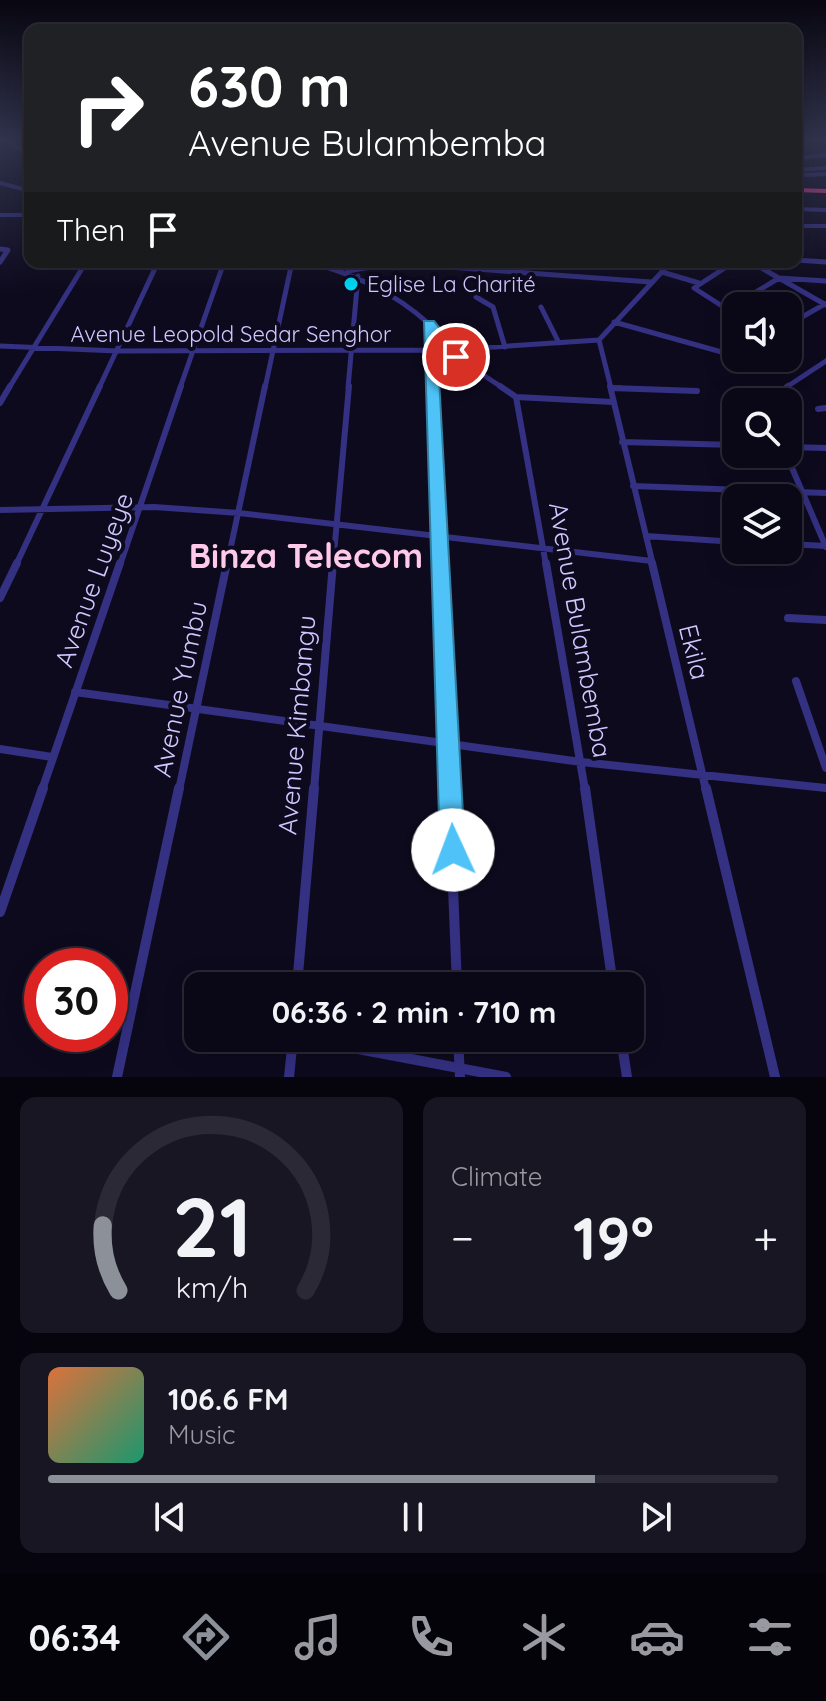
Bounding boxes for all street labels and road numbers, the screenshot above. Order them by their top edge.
street label: Avenue Leopold Sedar Senghor [71,320,392,348]
street label: Avenue Luyeye [47,488,140,672]
street label: Avenue Bulambemba [542,500,619,760]
street label: Avenue Yumbu [145,598,214,780]
street label: Avenue Kimbangu [270,614,323,836]
street label: Ekila [672,621,717,683]

